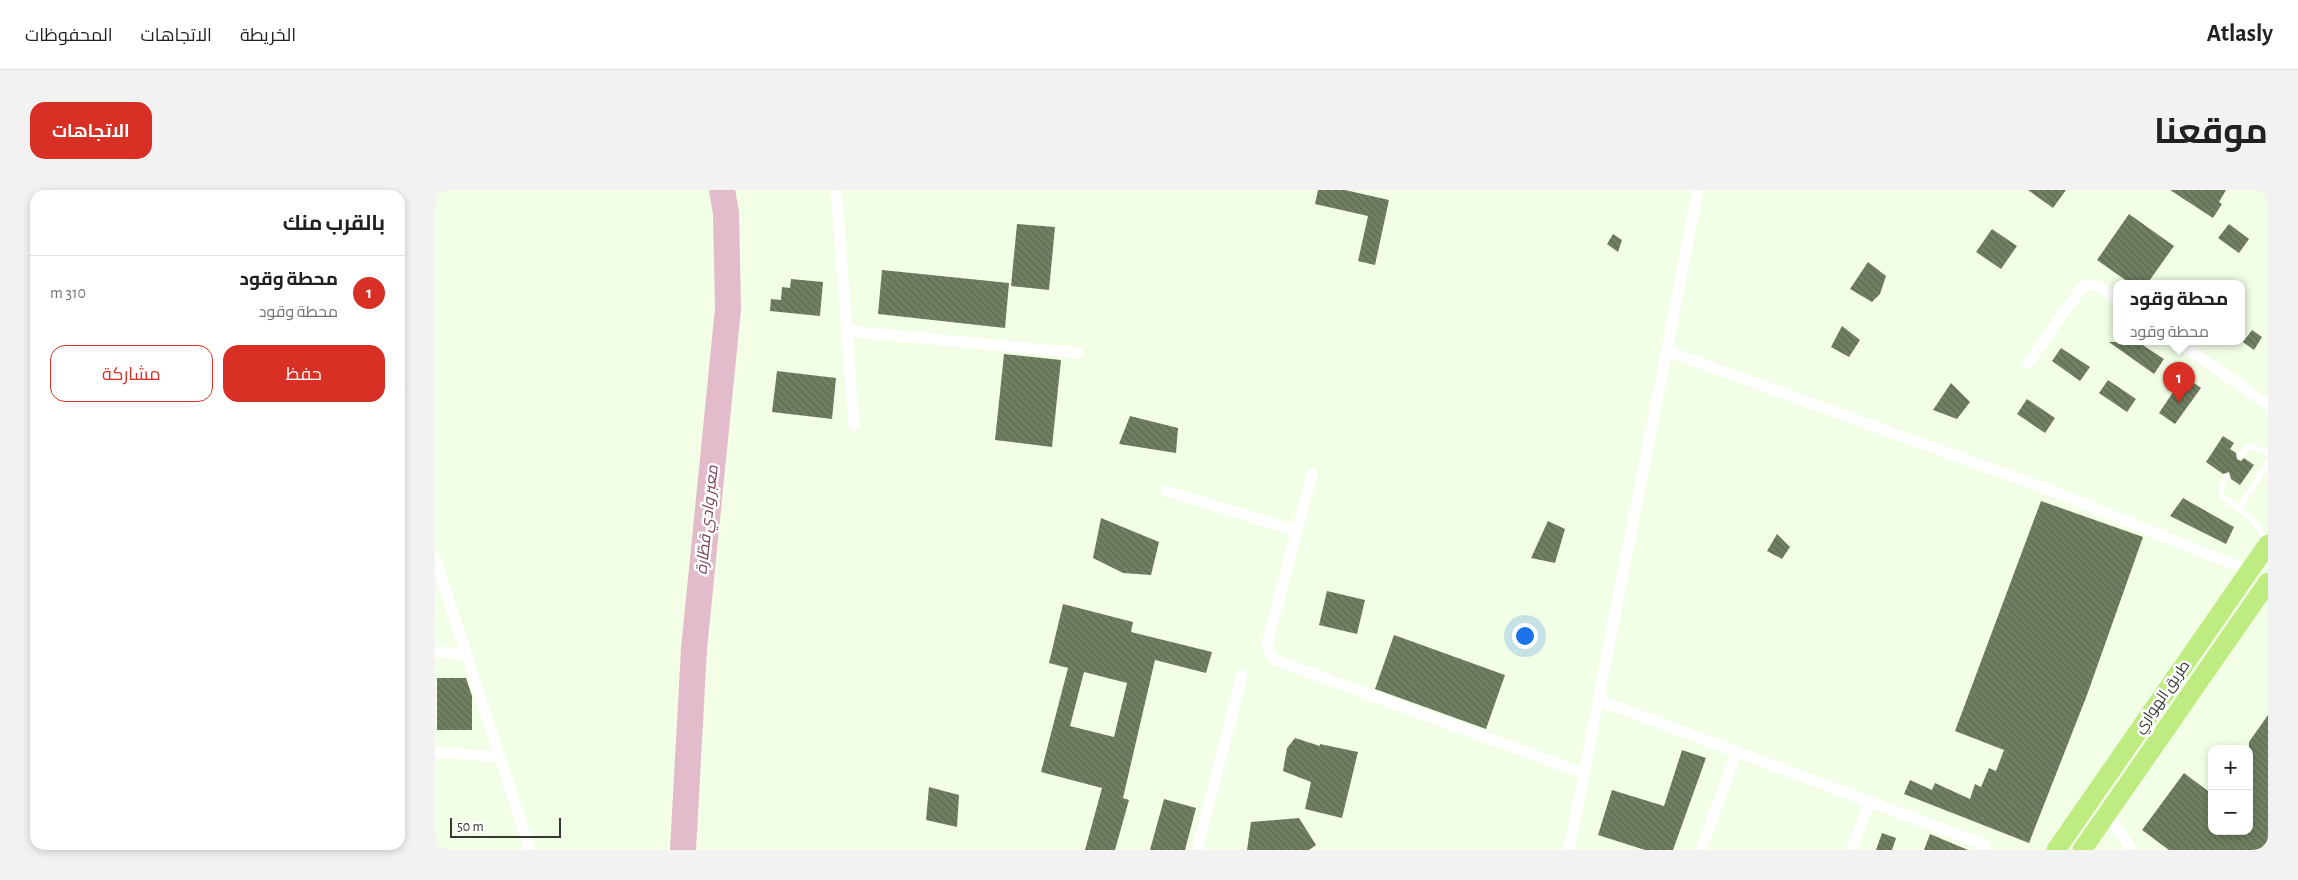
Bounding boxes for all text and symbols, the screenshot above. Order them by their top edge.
text: Atlasly [2207,22,2273,46]
text: المحفوظات [25,27,113,45]
text: الاتجاهات [141,27,212,45]
text: الخريطة [240,27,296,45]
button: الاتجاهات [30,102,152,159]
text: موقعنا [2154,115,2268,150]
text: بالقرب منك [283,213,385,234]
text: محطة وقود [239,270,338,289]
popup [2113,280,2245,345]
text: 310 m [50,285,86,301]
text: 1 [366,285,372,301]
text: محطة وقود [2130,290,2228,309]
text: محطة وقود [259,304,338,320]
text: محطة وقود [2130,324,2209,340]
button: مشاركة [50,345,213,402]
button: حفظ [223,345,385,402]
pin: 1 [2163,362,2195,403]
water label: معبر وادي قطّارة [693,464,725,576]
your location [1512,623,1538,649]
street label: طريق الهواري [2132,658,2196,738]
map controls [2208,745,2253,835]
button: + [2208,745,2253,790]
button: − [2208,790,2253,835]
scale bar [450,815,561,838]
text: 50 m [457,820,484,834]

